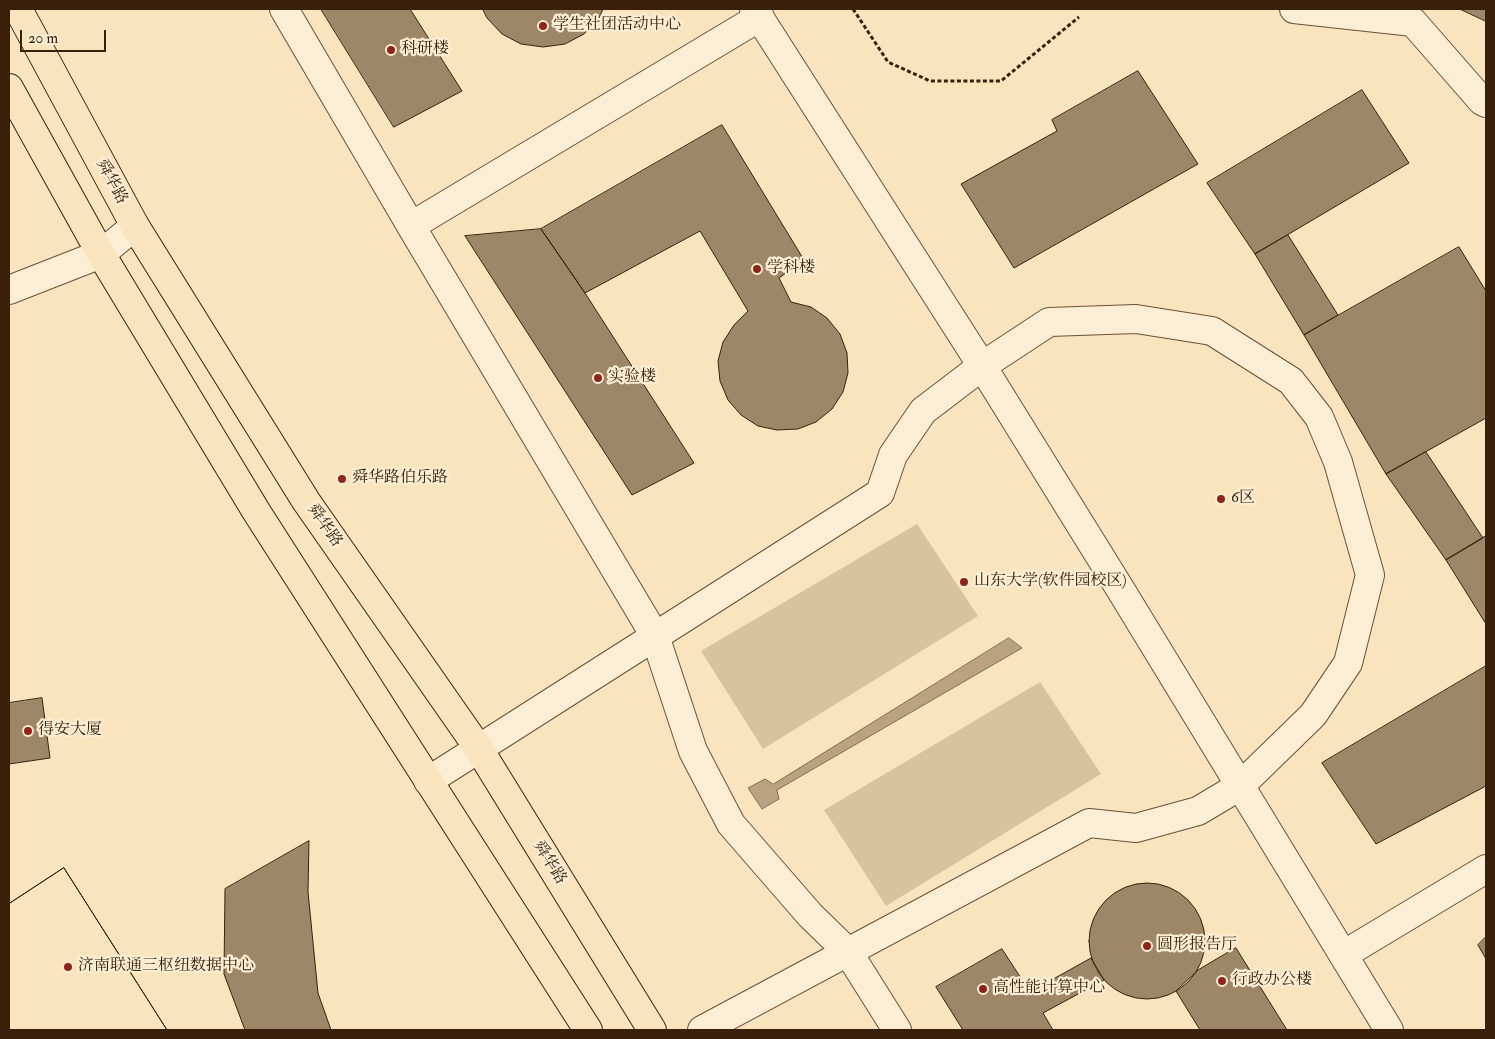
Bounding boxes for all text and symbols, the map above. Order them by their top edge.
place label: 学生社团活动中心 [553,16,681,36]
scale bar [22,20,109,52]
marker: 学生社团活动中心 [537,20,549,32]
text: 20 m [28,29,58,48]
place label: 科研楼 [401,40,449,60]
marker: 科研楼 [385,44,397,56]
street label: 舜华路 [91,156,131,208]
place label: 学科楼 [767,259,815,279]
marker: 学科楼 [751,263,763,275]
place label: 实验楼 [608,368,656,388]
marker: 实验楼 [592,372,604,384]
place label: 舜华路伯乐路 [352,469,448,489]
marker: 舜华路伯乐路 [336,473,348,485]
place label: 6区 [1231,489,1255,509]
marker: 6区 [1215,493,1227,505]
street label: 舜华路 [302,501,346,551]
place label: 山东大学(软件园校区) [974,572,1127,592]
marker: 山东大学(软件园校区) [958,576,970,588]
place label: 得安大厦 [38,721,102,741]
marker: 得安大厦 [22,725,34,737]
street label: 舜华路 [528,838,570,888]
place label: 圆形报告厅 [1157,936,1237,956]
marker: 圆形报告厅 [1141,940,1153,952]
place label: 济南联通三枢纽数据中心 [78,957,254,977]
marker: 济南联通三枢纽数据中心 [62,961,74,973]
place label: 行政办公楼 [1232,971,1312,991]
marker: 行政办公楼 [1216,975,1228,987]
place label: 高性能计算中心 [993,979,1105,999]
marker: 高性能计算中心 [977,983,989,995]

